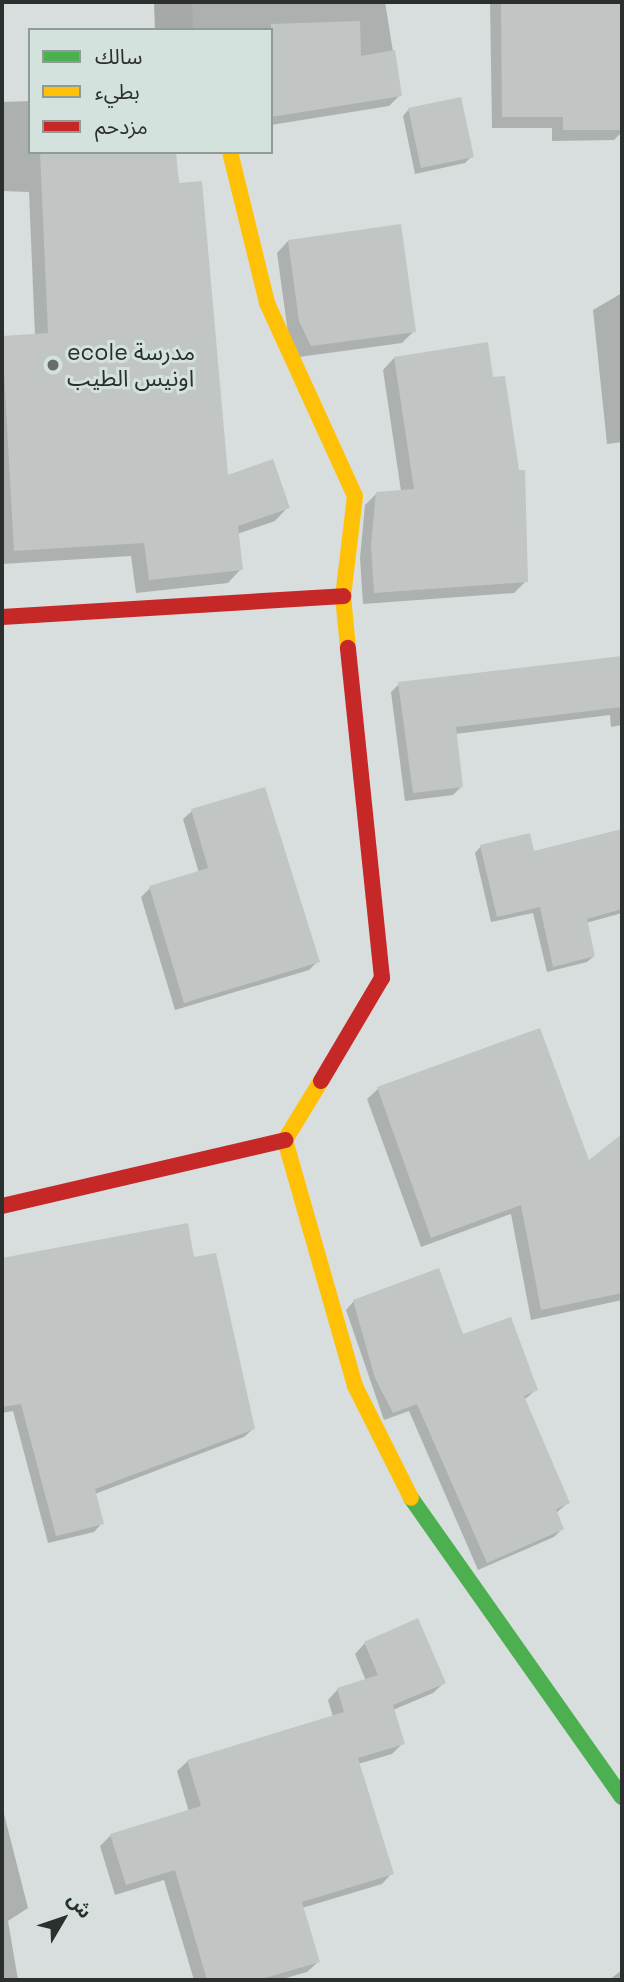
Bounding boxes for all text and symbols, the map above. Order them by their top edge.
legend [28,28,273,154]
text: سالك [95,43,142,70]
text: بطيء [95,78,140,105]
text: مزدحم [95,113,148,140]
place label: ecole مدرسة اونيس الطيب [67,338,195,392]
marker: ecole مدرسة اونيس الطيب [45,357,61,373]
north arrow [28,1884,98,1954]
text: ش [62,1887,98,1923]

